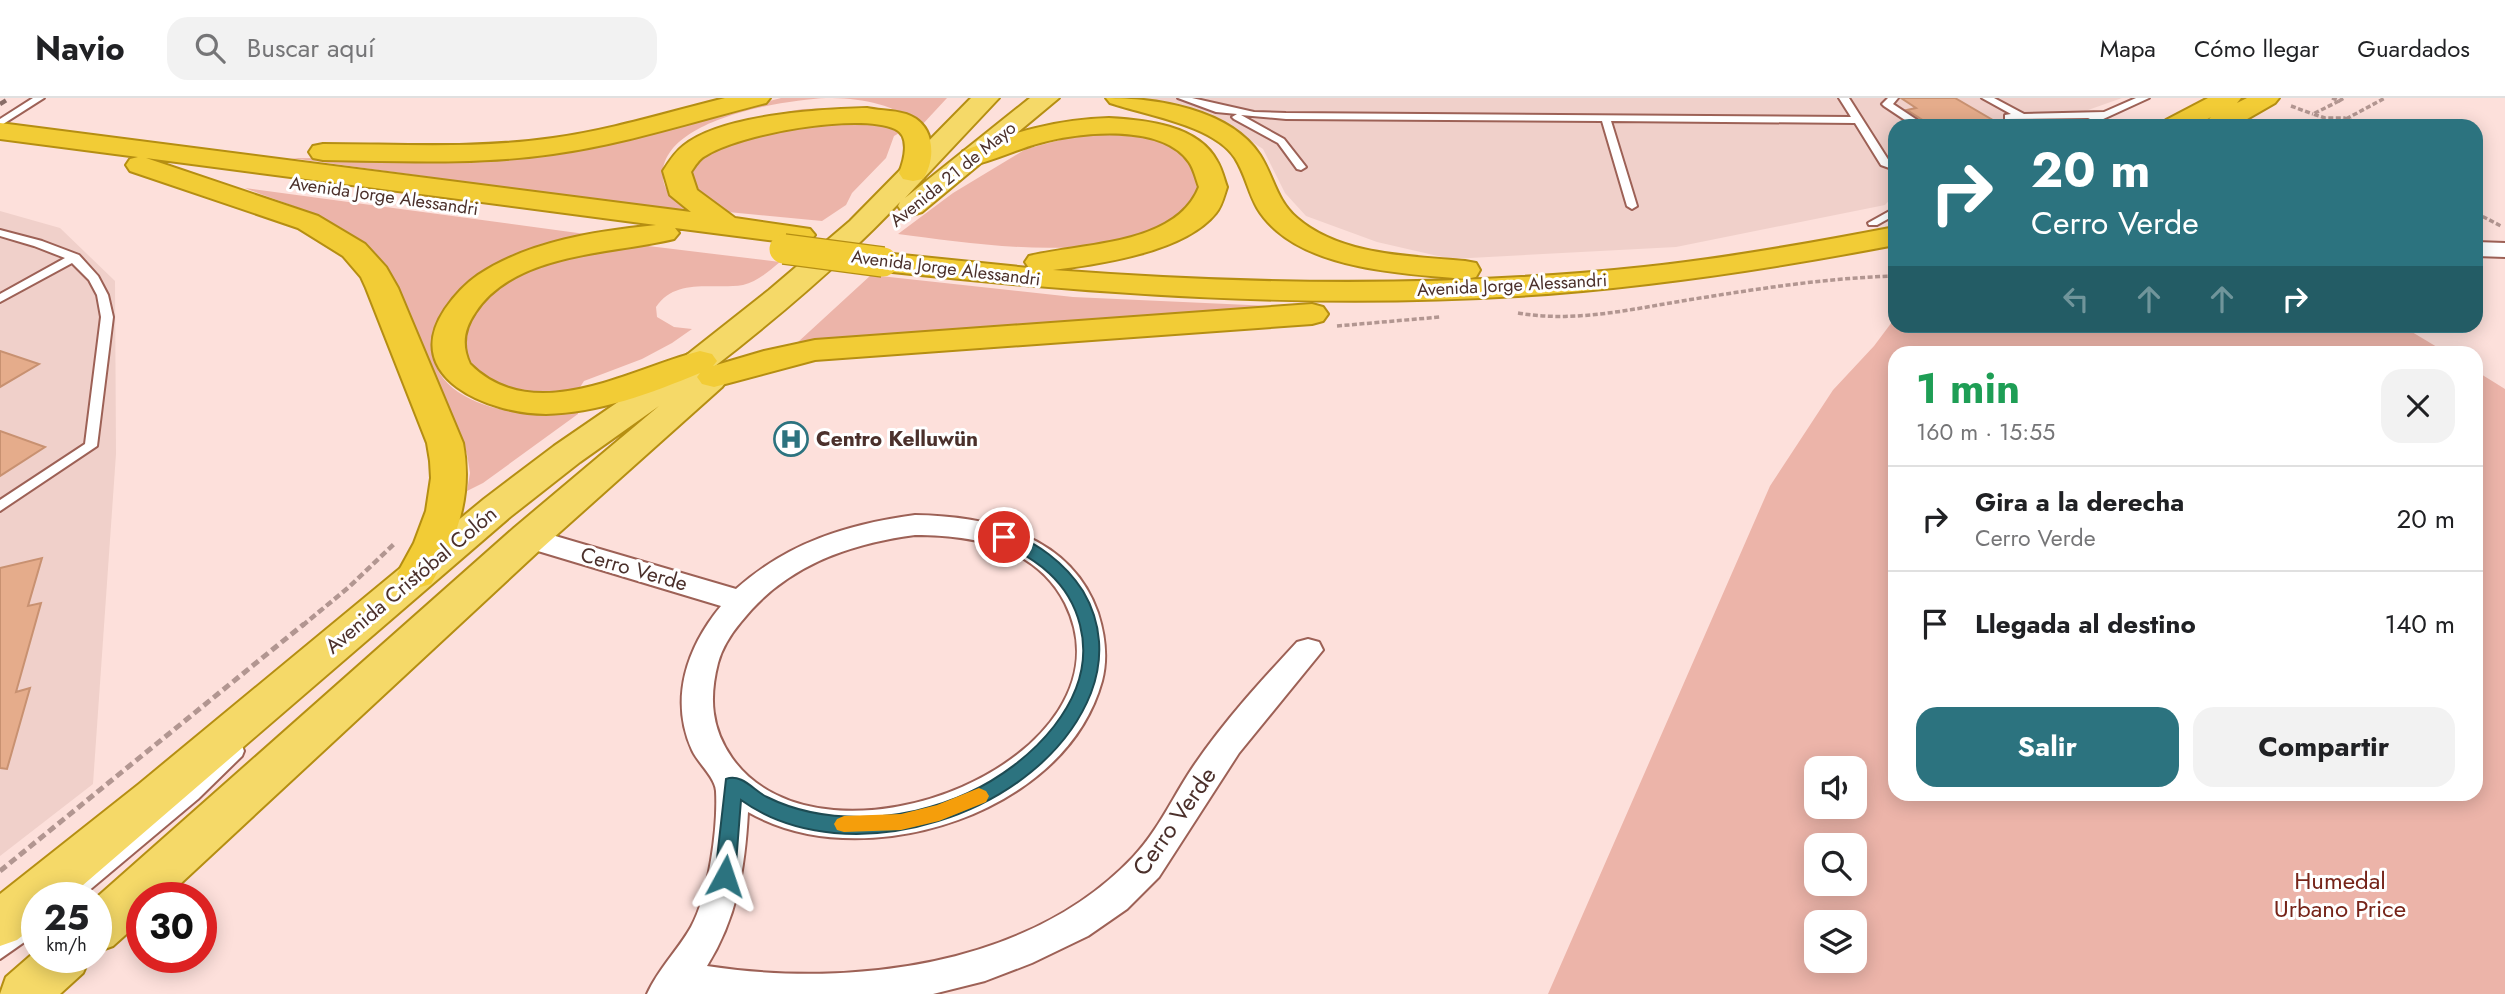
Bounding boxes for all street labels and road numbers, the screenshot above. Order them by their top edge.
street label: Avenida 21 de Mayo [884,115,1022,233]
street label: Avenida Jorge Alessandri [288,170,480,222]
street label: Avenida Jorge Alessandri [850,243,1042,293]
street label: Avenida Jorge Alessandri [1416,267,1608,303]
street label: Avenida Cristóbal Colón [319,499,503,661]
street label: Cerro Verde [577,539,691,599]
street label: Cerro Verde [1124,759,1224,883]

